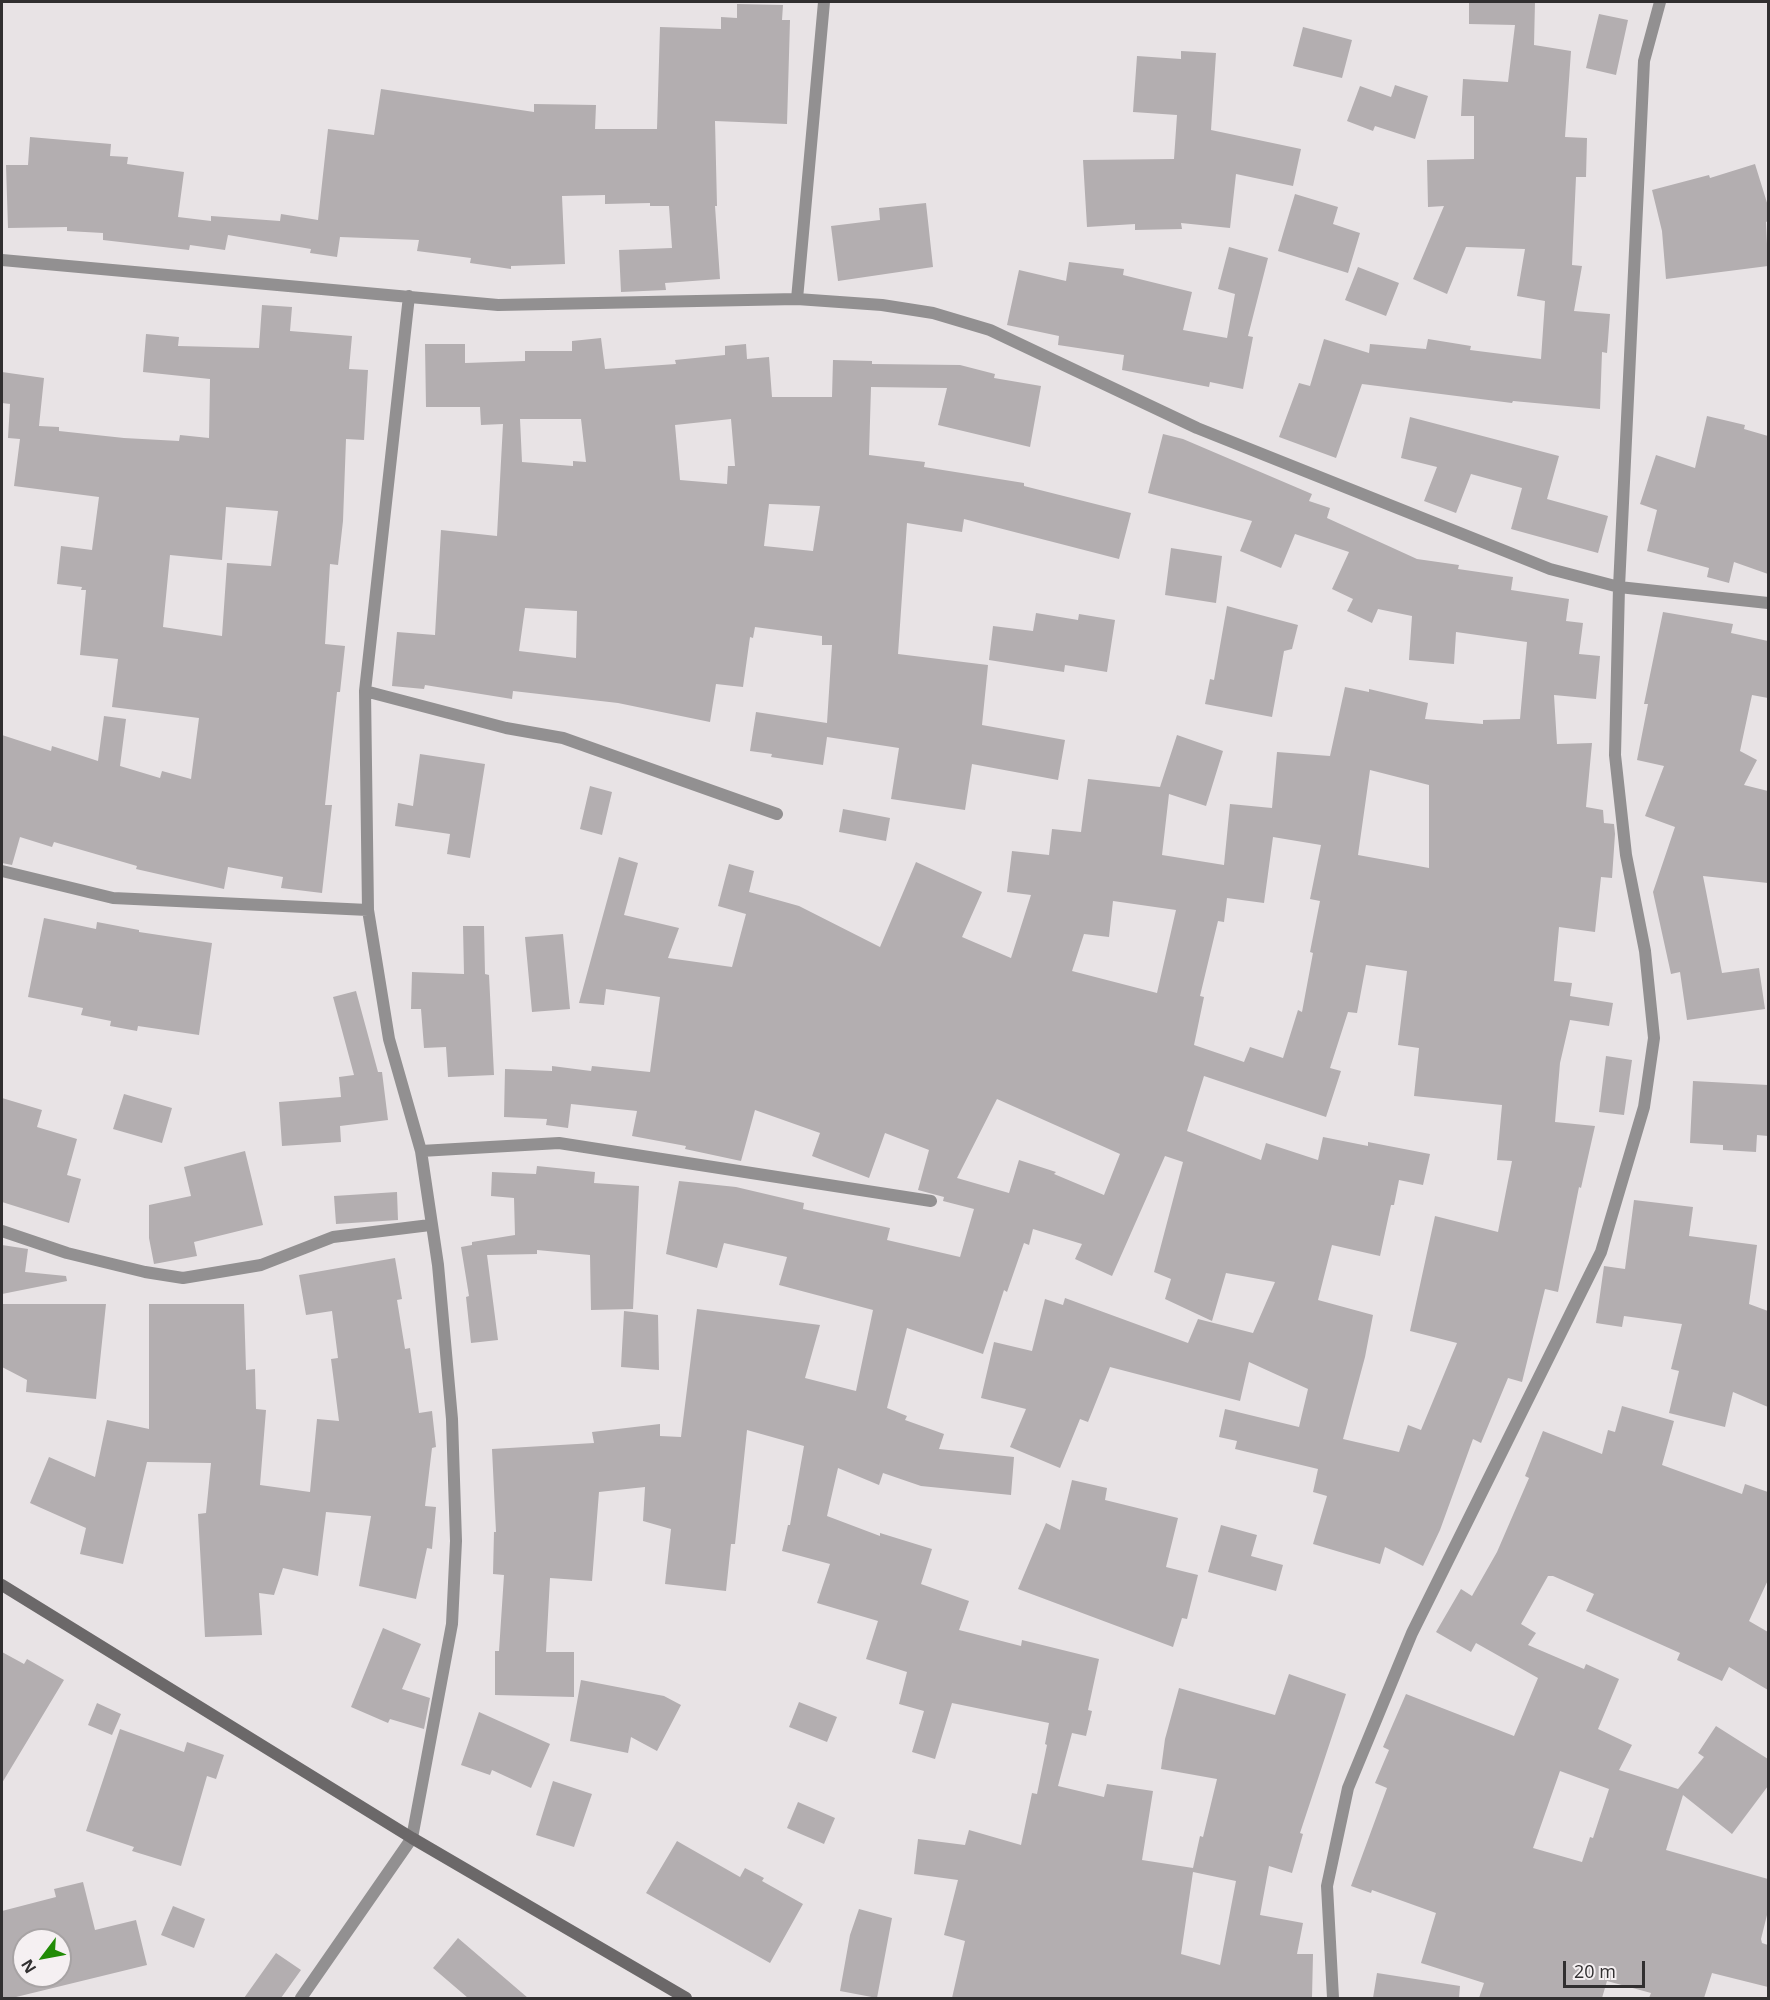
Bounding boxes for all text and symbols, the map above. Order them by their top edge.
north arrow [12,1928,72,1988]
scale bar [1566,1949,1648,1987]
text: N [16,1955,41,1978]
text: 20 m [1574,1959,1616,1983]

